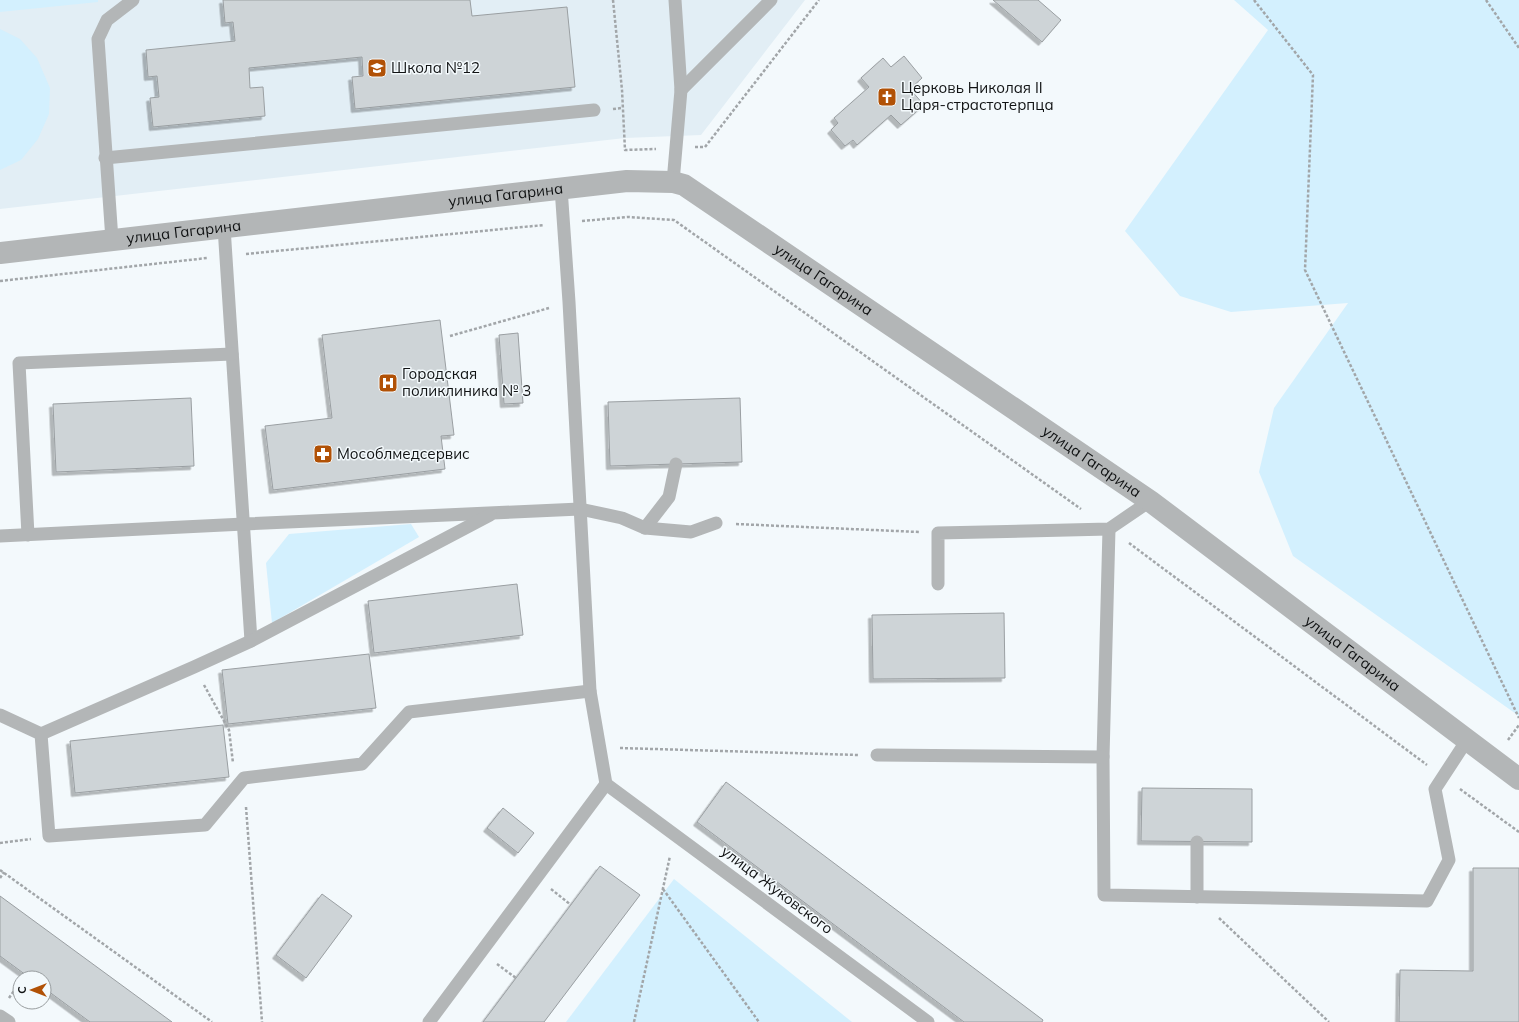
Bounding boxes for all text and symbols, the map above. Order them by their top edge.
school or university icon: Школа №12 [366,57,388,79]
place label: Школа №12 [391,58,480,77]
place label: Церковь Николая II Царя-страстотерпца [901,78,1054,114]
church icon: Церковь Николая II Царя-страстотерпца [876,86,898,108]
street label: улица Гагарина [447,178,564,210]
street label: улица Гагарина [125,215,242,247]
street label: улица Гагарина [771,239,877,319]
place label: Городская поликлиника № 3 [402,364,531,400]
hospital icon: Городская поликлиника № 3 [377,372,399,394]
street label: улица Гагарина [1039,421,1145,501]
pharmacy icon: Мособлмедсервис [312,443,334,465]
place label: Мособлмедсервис [337,444,470,463]
street label: улица Гагарина [1301,611,1404,695]
street label: улица Жуковского [718,841,837,938]
north arrow [12,970,52,1010]
text: С [15,986,29,994]

